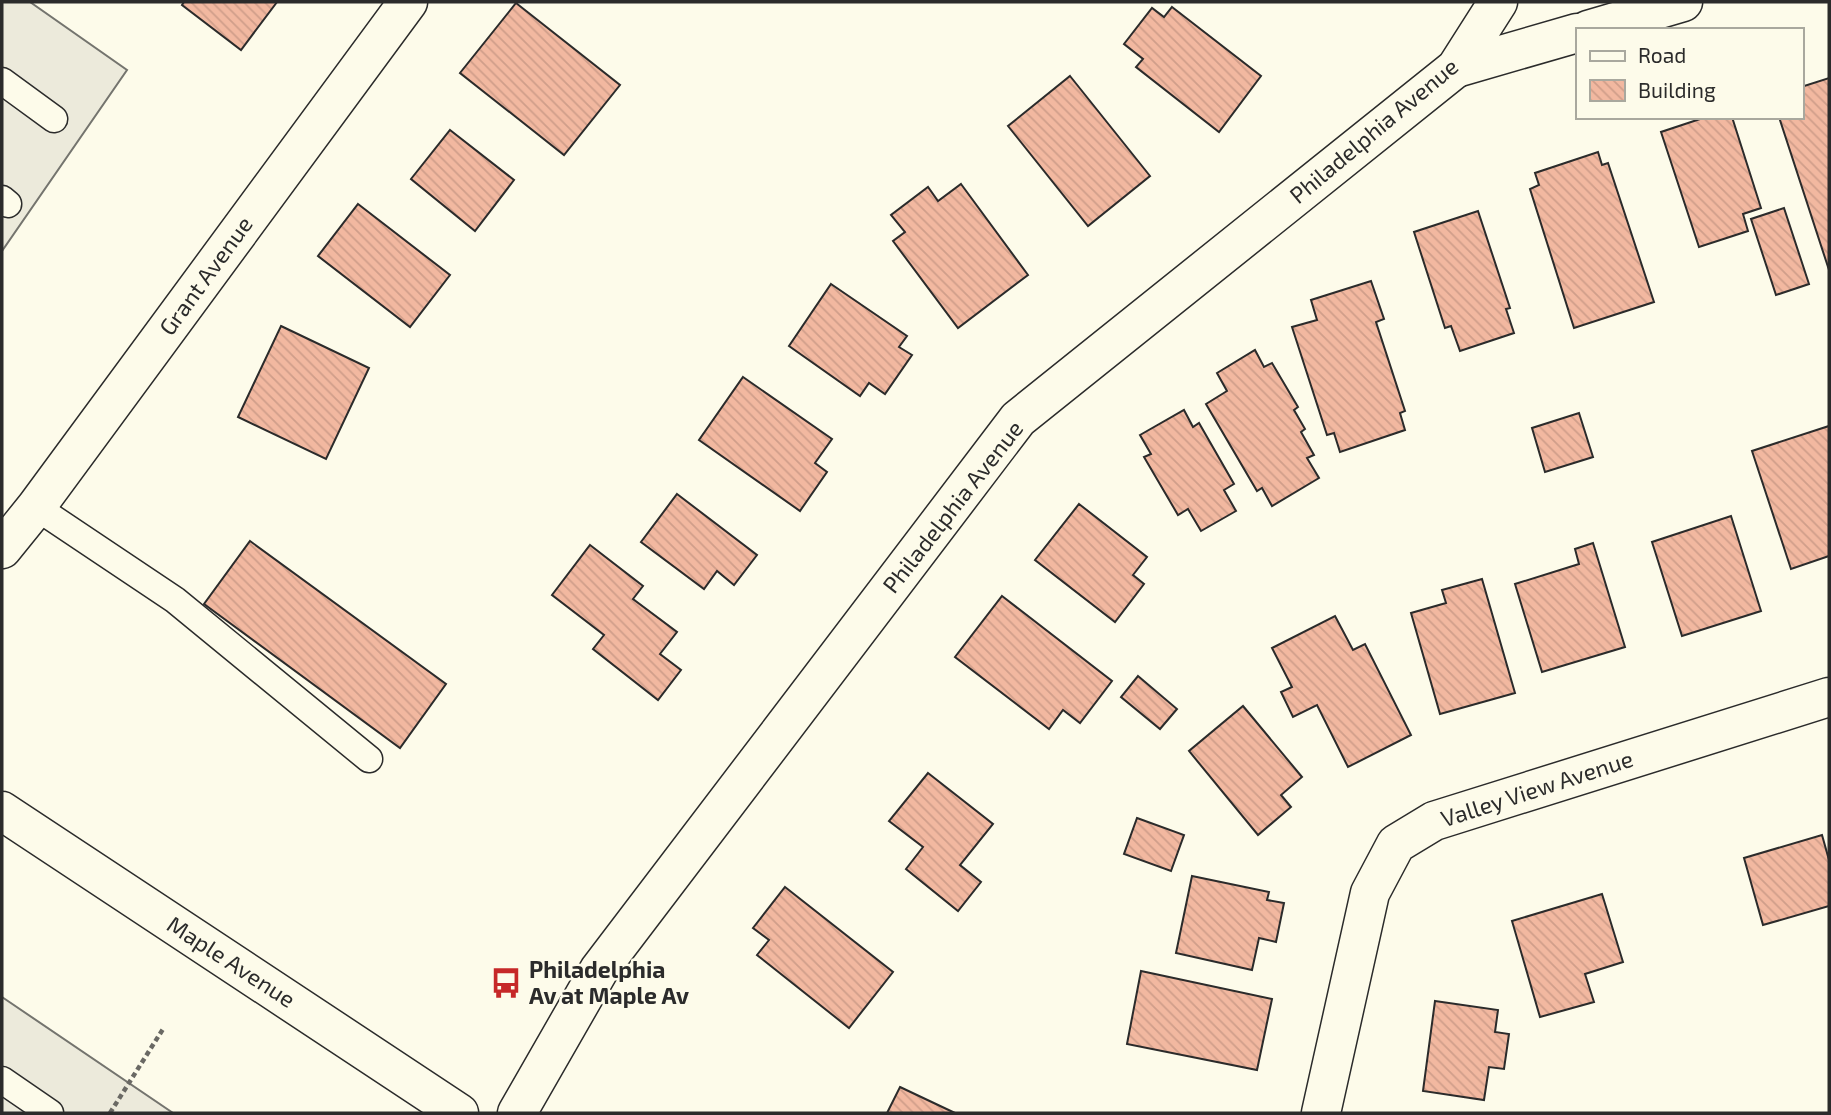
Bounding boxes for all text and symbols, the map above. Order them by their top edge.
legend [1576,28,1803,119]
text: Road [1638,42,1686,67]
street label: Philadelphia Avenue [1283,52,1463,209]
text: Building [1638,77,1716,102]
street label: Grant Avenue [153,211,258,340]
street label: Philadelphia Avenue [876,415,1028,598]
street label: Valley View Avenue [1437,744,1636,832]
street label: Maple Avenue [162,909,301,1013]
place label: Philadelphia Av at Maple Av [529,955,689,1009]
bus stop icon: Philadelphia Av at Maple Av [489,966,523,1000]

